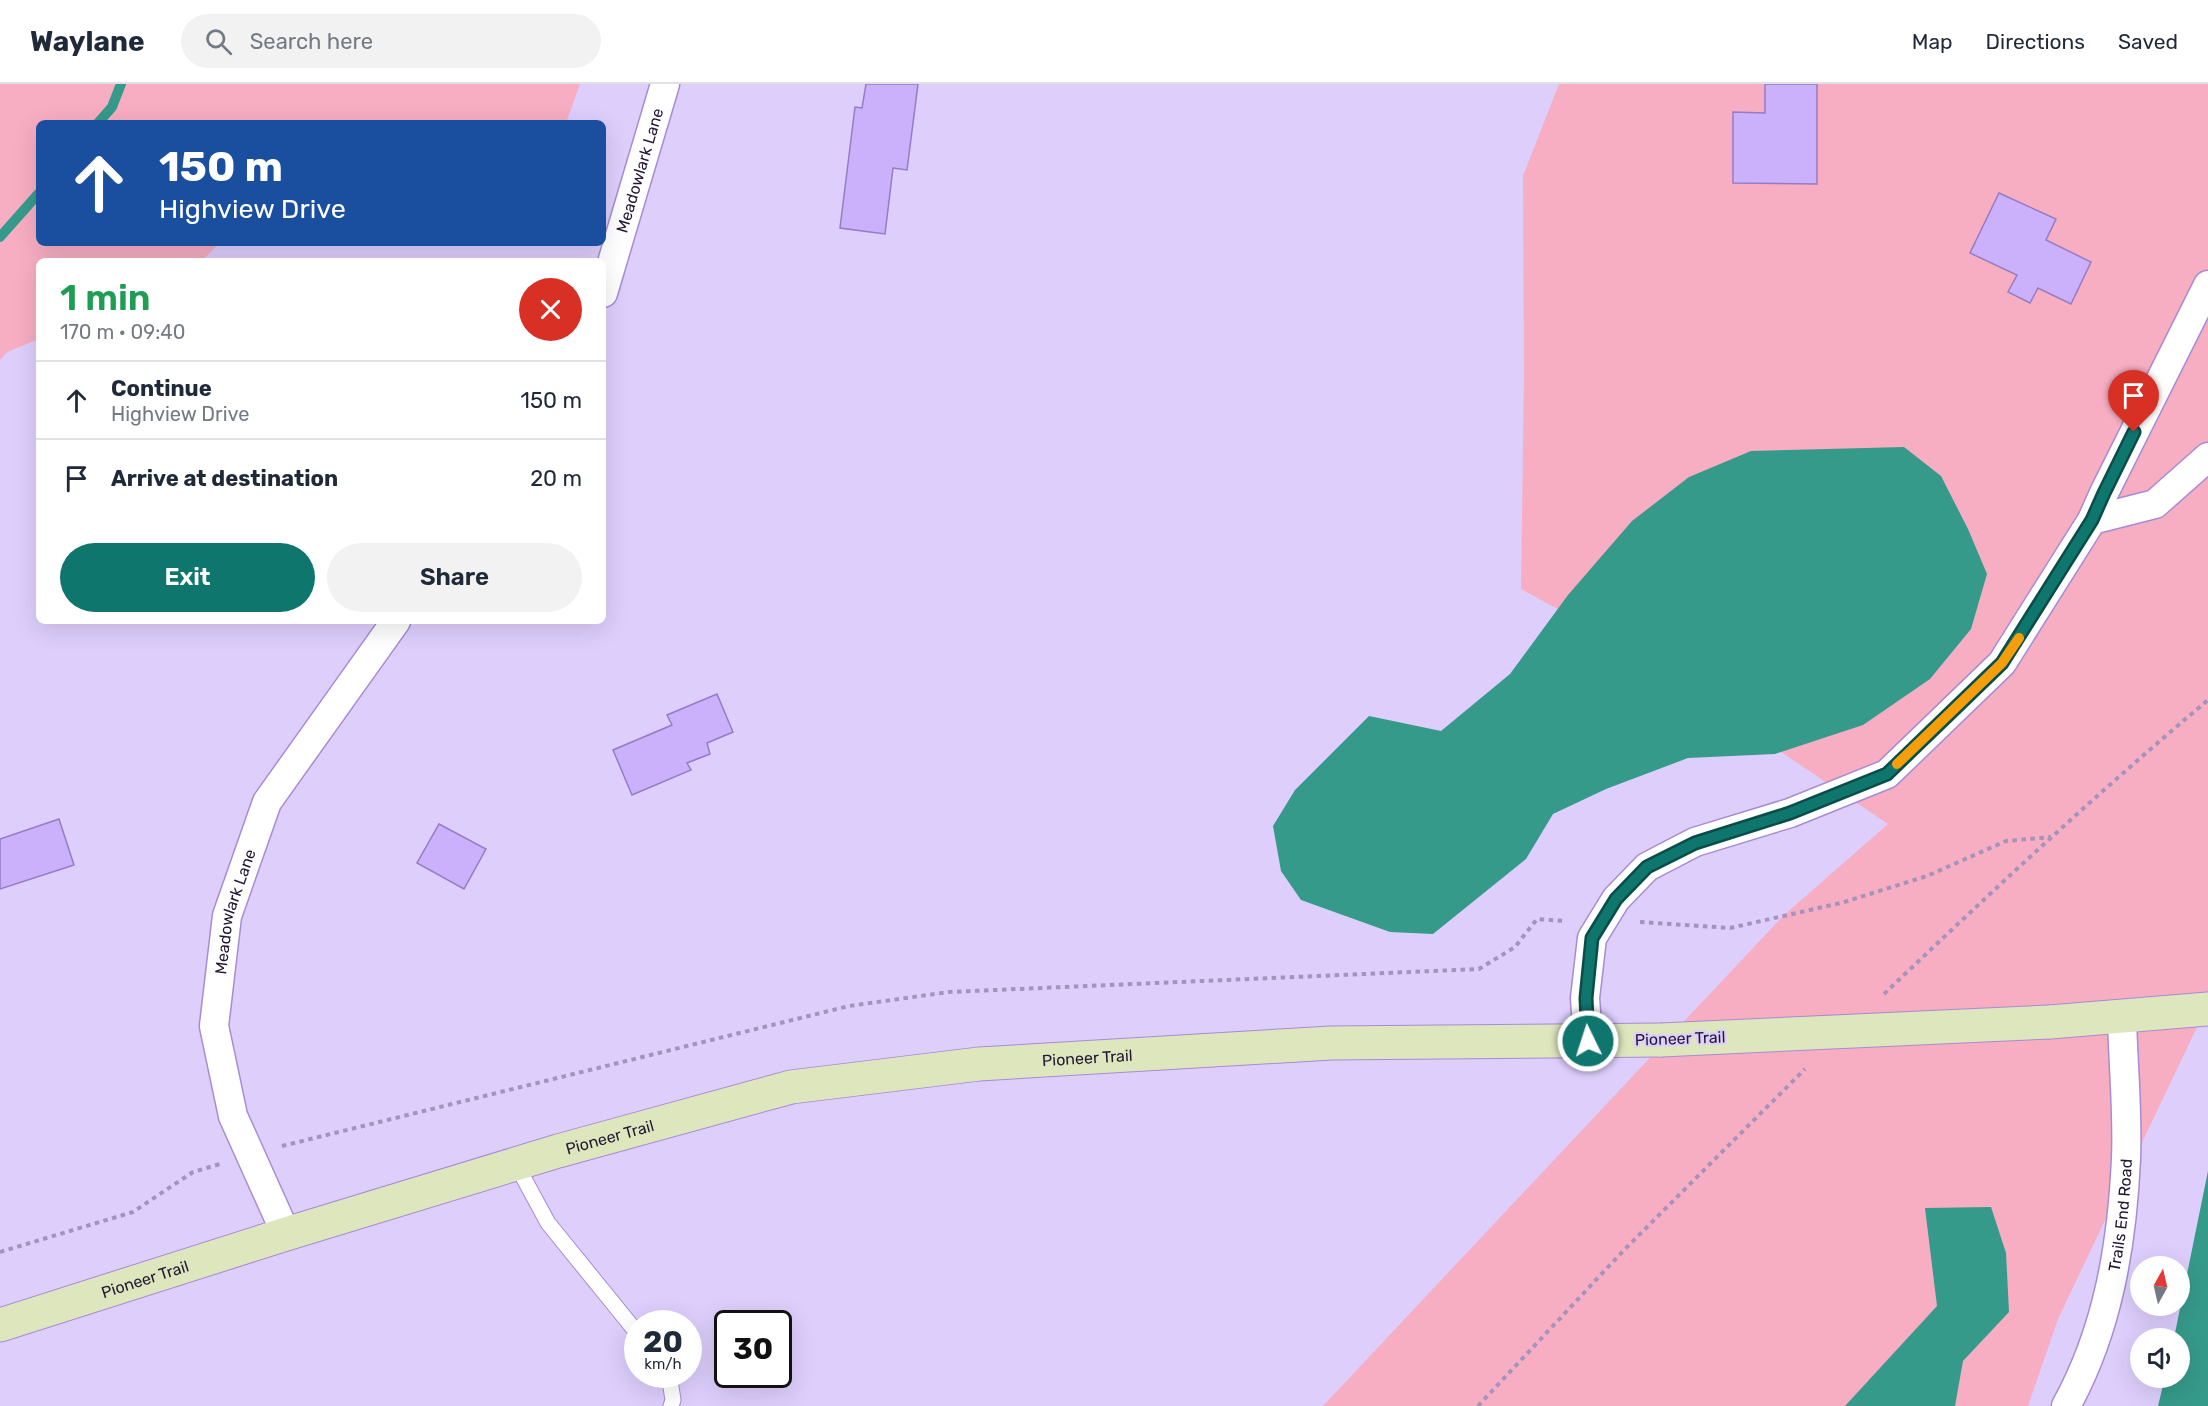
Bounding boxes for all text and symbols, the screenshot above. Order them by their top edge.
search box [181,14,601,68]
text: Waylane [30,25,145,58]
icon: search [202,25,235,58]
text: Search here [250,28,373,55]
text: Map [1912,29,1953,54]
text: Directions [1986,29,2085,54]
text: Saved [2118,29,2178,54]
street label: Meadowlark Lane [612,106,667,235]
text: 150 m [159,142,283,192]
icon: ahead [60,144,138,222]
text: Highview Drive [159,193,346,225]
text: 1 min [60,276,151,319]
button: close [519,278,582,341]
text: 170 m · 09:40 [60,320,185,344]
pin [2108,370,2159,432]
text: Continue [111,375,212,402]
icon: arrive [2117,379,2150,412]
icon: ahead [60,384,93,417]
text: 150 m [521,387,582,414]
text: Highview Drive [111,402,249,426]
icon: arrive [60,462,93,495]
text: Arrive at destination [111,465,338,492]
text: 20 m [530,465,582,492]
button: Exit [60,543,315,612]
button: Share [327,543,582,612]
street label: Meadowlark Lane [211,846,260,976]
position arrow [1556,1009,1620,1073]
street label: Pioneer Trail [1634,1027,1726,1050]
street label: Pioneer Trail [1041,1046,1133,1070]
street label: Pioneer Trail [563,1116,656,1158]
street label: Trails End Road [2105,1158,2136,1273]
north arrow [2130,1256,2190,1316]
map controls [2130,1256,2190,1388]
street label: Pioneer Trail [99,1257,191,1302]
speed limit sign: 30 [714,1310,792,1388]
text: 20 [643,1324,683,1360]
button: sound [2130,1328,2190,1388]
text: km/h [644,1355,682,1373]

